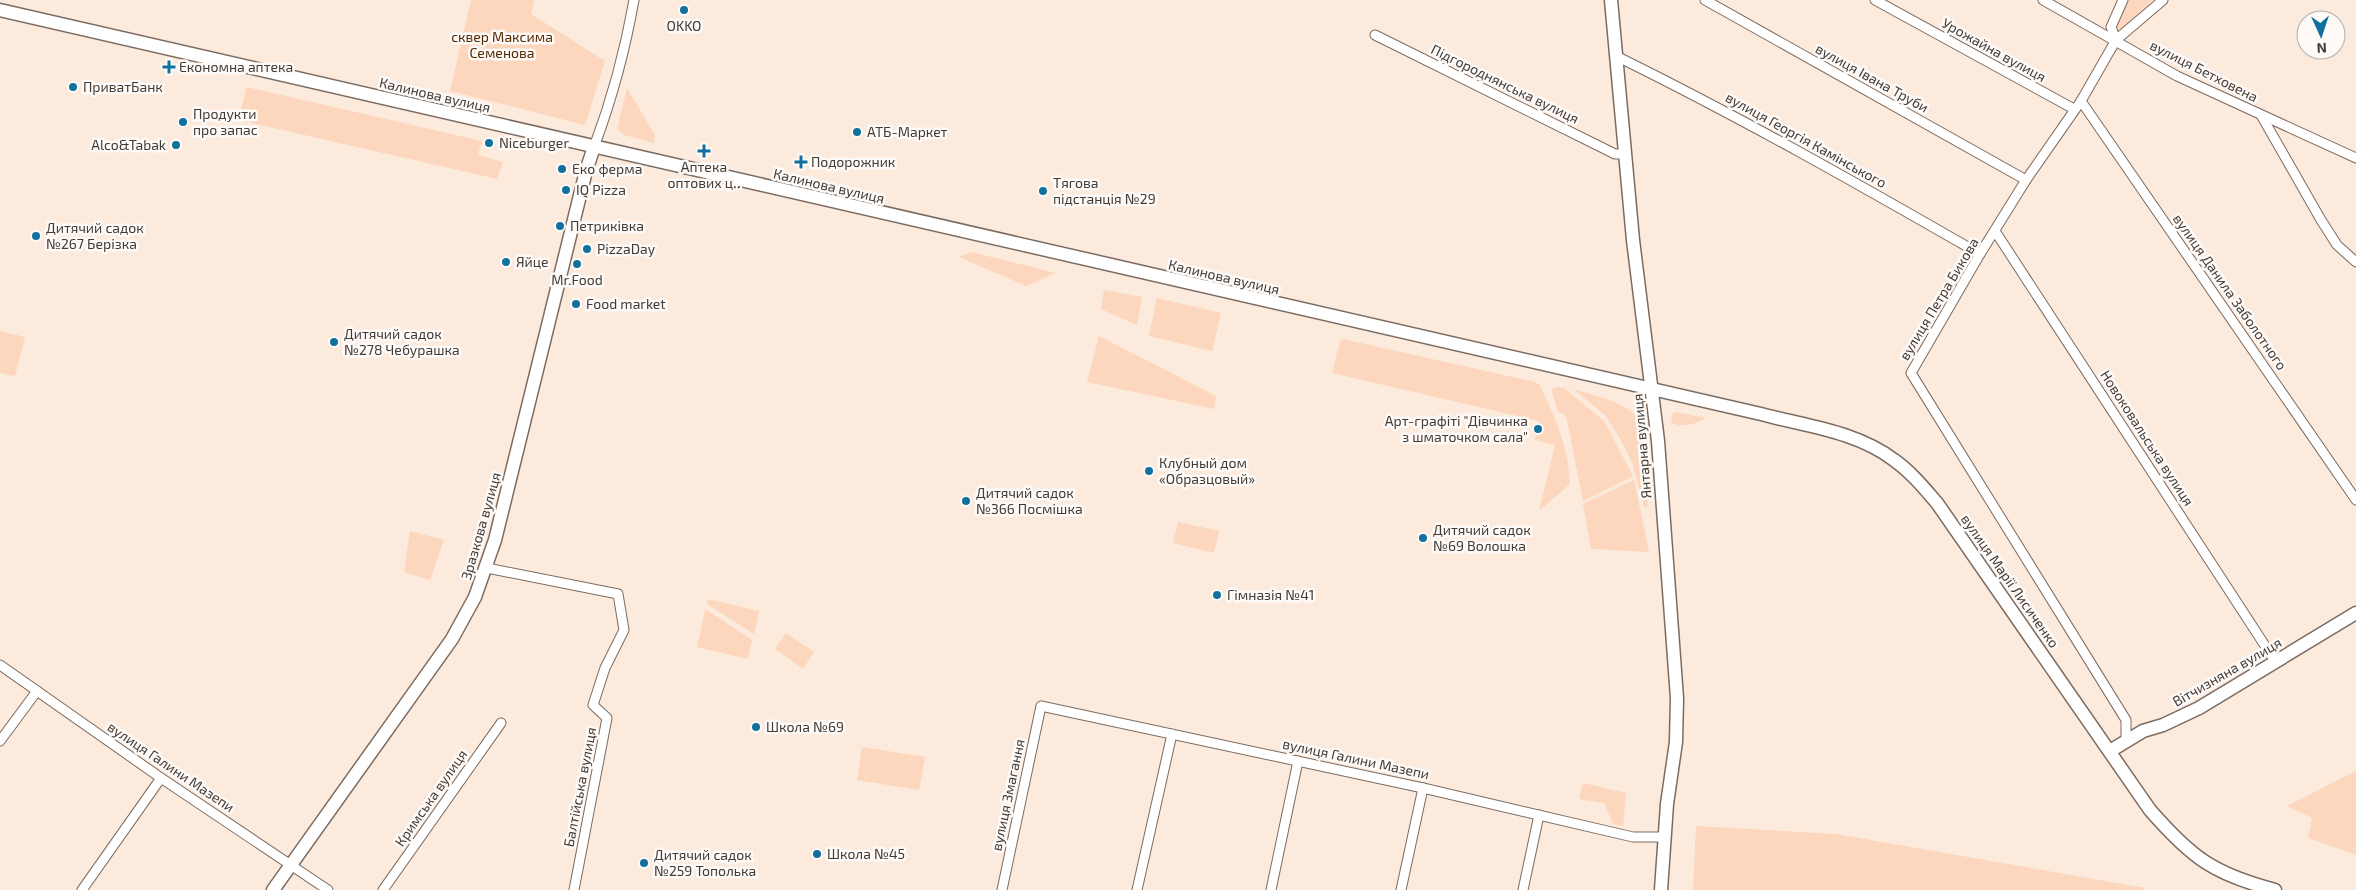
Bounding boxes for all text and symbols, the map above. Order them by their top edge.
marker: OKKO [678,4,690,16]
north arrow [2296,10,2346,60]
street label: Урожайна вулиця [1939,14,2049,85]
place label: OKKO [667,17,701,34]
park label: сквер Максима Семенова [451,28,553,61]
street label: вулиця Бетховена [2147,36,2261,105]
street label: вулиця Івана Труби [1813,39,1932,116]
street label: Підгороднянська вулиця [1428,40,1582,127]
text: N [2316,40,2327,57]
place label: Економна аптека [179,58,293,75]
marker: Економна аптека [163,61,175,73]
street label: Калинова вулиця [378,73,492,116]
place label: ПриватБанк [83,78,163,95]
marker: ПриватБанк [67,81,79,93]
street label: вулиця Георгія Камінського [1723,88,1890,191]
place label: Продукти про запас [193,105,258,138]
marker: Продукти про запас [177,116,189,128]
place label: АТБ-Маркет [867,123,948,140]
marker: АТБ-Маркет [851,126,863,138]
place label: Niceburger [499,134,569,151]
place label: Alco&Tabak [91,136,166,153]
marker: Niceburger [483,137,495,149]
marker: Alco&Tabak [170,139,182,151]
marker: Аптека оптових ц‥ [698,145,710,157]
place label: Подорожник [811,153,896,170]
marker: Подорожник [795,156,807,168]
place label: Аптека оптових ц‥ [667,158,741,191]
place label: Еко ферма [572,160,642,177]
marker: Еко ферма [556,163,568,175]
street label: Калинова вулиця [772,164,886,207]
place label: Тягова пiдстанцiя №29 [1053,174,1156,207]
place label: IQ Pizza [576,181,626,198]
marker: IQ Pizza [560,184,572,196]
marker: Тягова пiдстанцiя №29 [1037,185,1049,197]
street label: вулиця Данила Заболотного [2170,210,2291,373]
place label: Петриківка [570,217,644,234]
place label: Дитячий садок №267 Берізка [46,219,144,252]
marker: Петриківка [554,220,566,232]
marker: Дитячий садок №267 Берізка [30,230,42,242]
street label: вулиця Петра Бикова [1895,234,1982,363]
place label: PizzaDay [597,240,656,257]
marker: PizzaDay [581,243,593,255]
place label: Яйце [516,253,549,270]
street label: Калинова вулиця [1167,255,1281,298]
marker: Яйце [500,256,512,268]
marker: Mr.Food [571,258,583,270]
place label: Mr.Food [551,271,603,288]
place label: Food market [586,295,666,312]
marker: Food market [570,298,582,310]
place label: Дитячий садок №278 Чебурашка [344,325,460,358]
marker: Дитячий садок №278 Чебурашка [328,336,340,348]
street label: Новоковальська вулиця [2097,367,2198,509]
street label: Янтарна вулиця [1628,393,1655,499]
place label: Арт-графіті "Дівчинка з шматочком сала" [1385,412,1528,445]
marker: Арт-графіті "Дівчинка з шматочком сала" [1532,423,1544,435]
place label: Клубный дом «Образцовый» [1159,454,1255,487]
marker: Клубный дом «Образцовый» [1143,465,1155,477]
street label: Зразкова вулиця [457,470,504,582]
place label: Дитячий садок №366 Посмішка [976,484,1083,517]
marker: Дитячий садок №366 Посмішка [960,495,972,507]
street label: вулиця Марії Лисиченко [1958,511,2063,651]
place label: Дитячий садок №69 Волошка [1433,521,1531,554]
marker: Дитячий садок №69 Волошка [1417,532,1429,544]
place label: Гімназія №41 [1227,586,1314,603]
marker: Гімназія №41 [1211,589,1223,601]
street label: Вітчизняна вулиця [2169,633,2284,710]
street label: вулиця Галини Мазепи [105,718,238,815]
place label: Школа №69 [766,718,844,735]
marker: Школа №69 [750,721,762,733]
street label: Балтійська вулиця [560,726,599,848]
street label: вулиця Галини Мазепи [1281,735,1431,782]
street label: вулиця Змагання [987,737,1028,852]
street label: Кримська вулиця [391,746,470,849]
place label: Школа №45 [827,845,905,862]
place label: Дитячий садок №259 Тополька [654,846,756,879]
marker: Школа №45 [811,848,823,860]
marker: Дитячий садок №259 Тополька [638,857,650,869]

